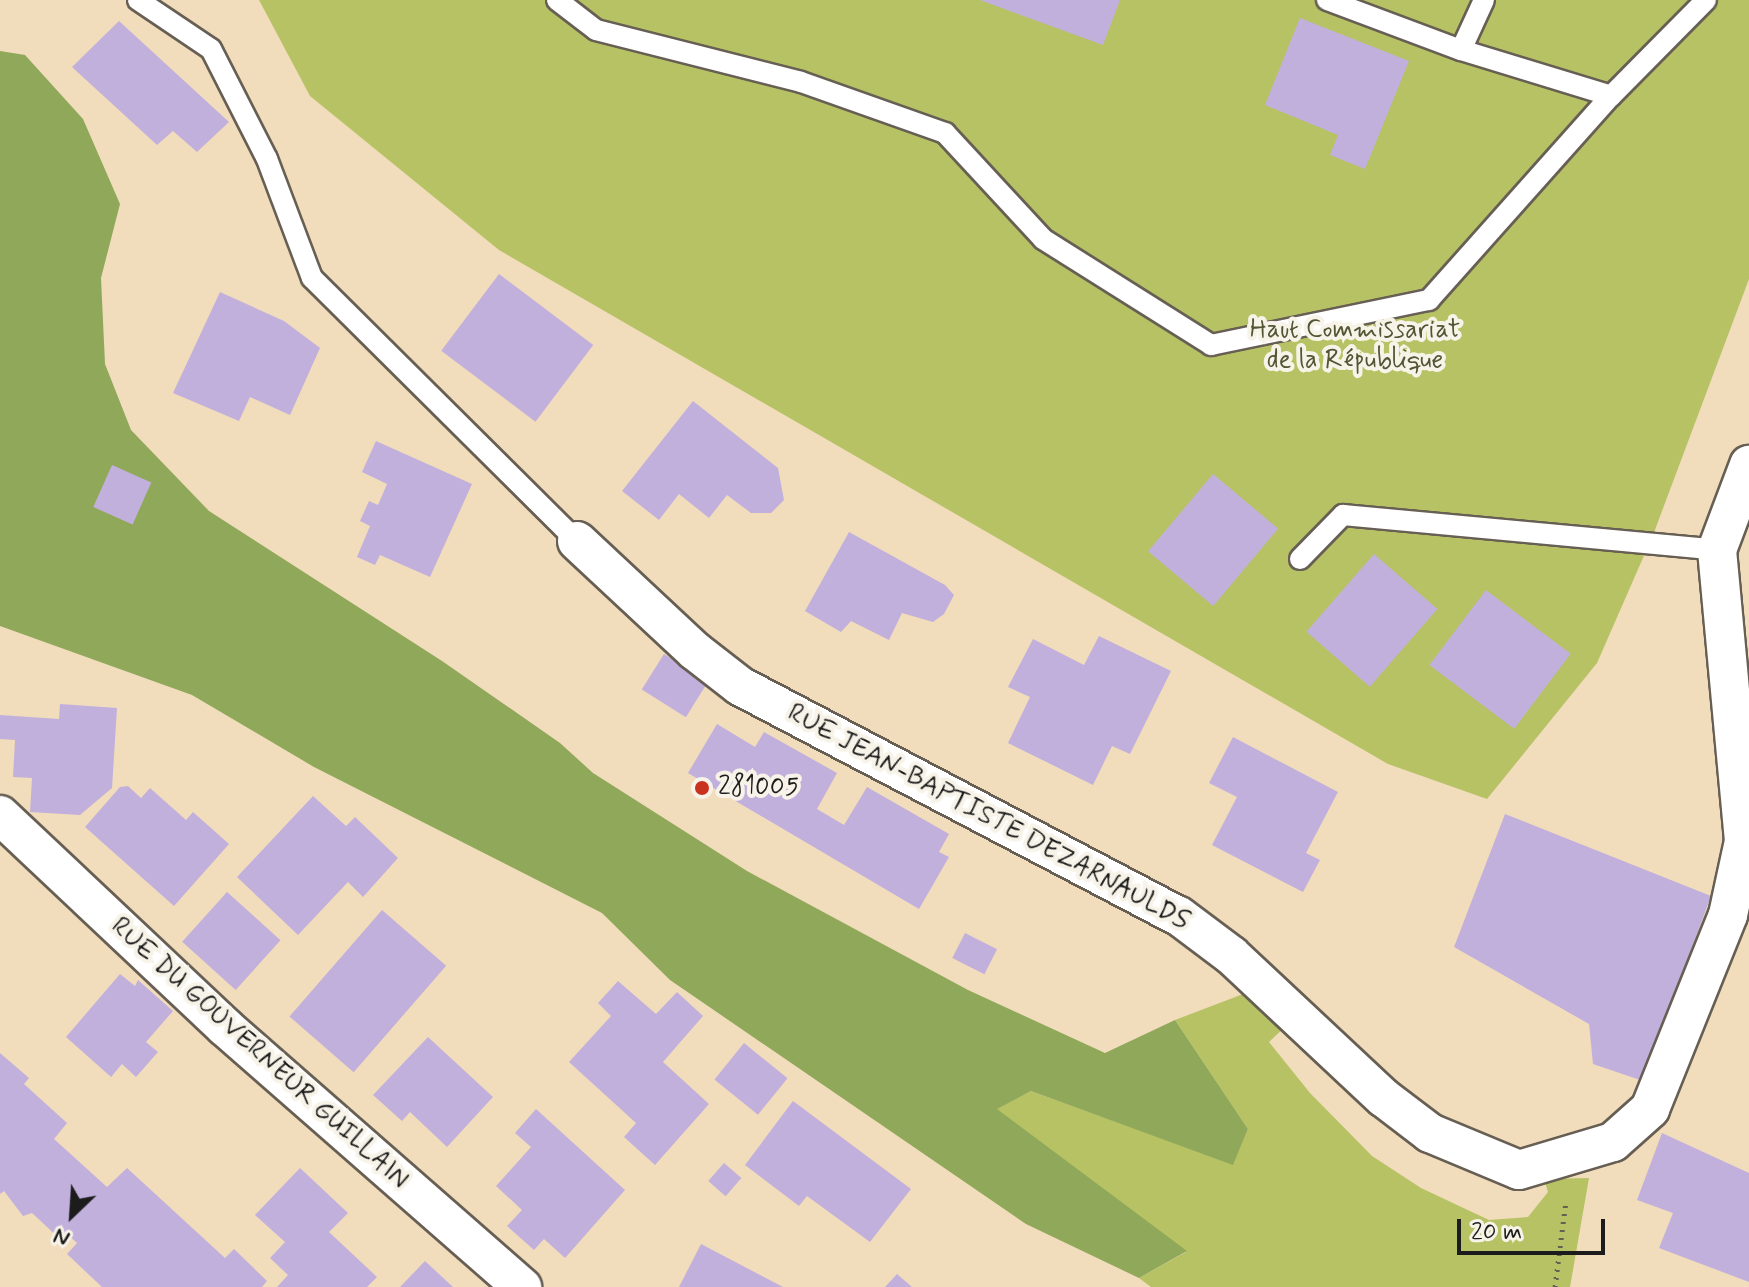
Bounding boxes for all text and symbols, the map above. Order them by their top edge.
park label: Haut Commissariat de la République [1241,315,1469,376]
street label: RUE JEAN-BAPTISTE DEZARNAULDS [782,699,1194,937]
place label: 281005 [718,772,799,804]
marker: 281005 [693,779,711,797]
street label: RUE DU GOUVERNEUR GUILLAIN [102,910,416,1198]
north arrow [32,1175,112,1255]
scale bar [1461,1203,1609,1253]
text: 20 m [1471,1217,1522,1248]
text: N [49,1221,74,1253]

